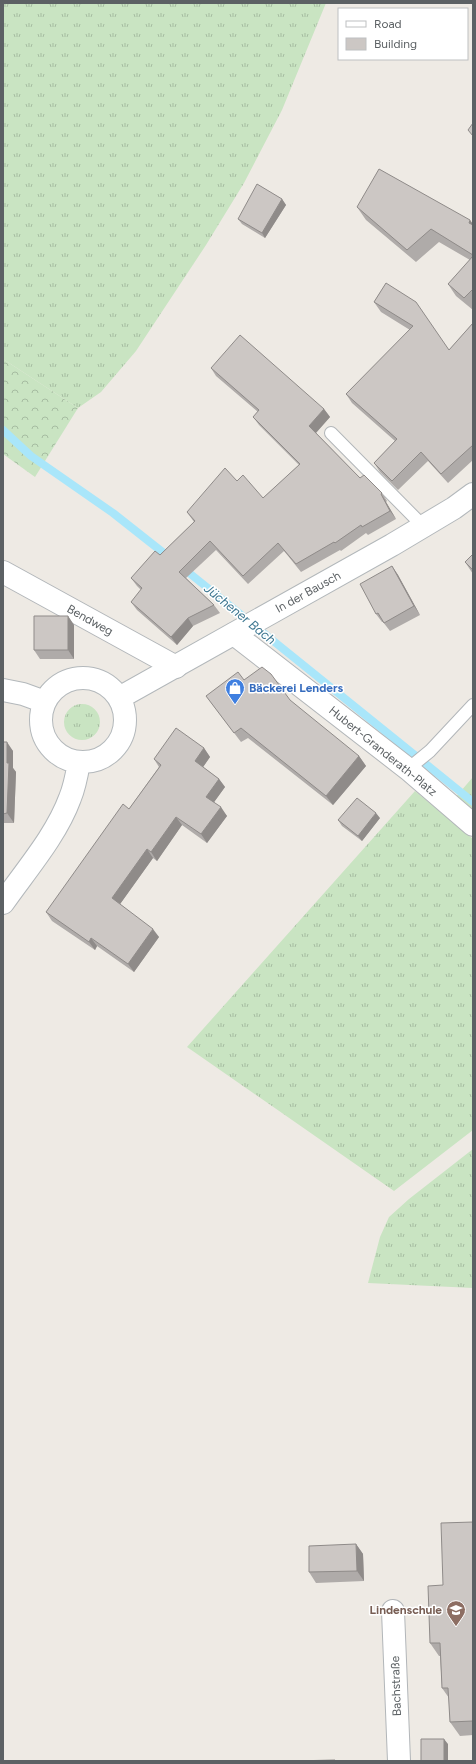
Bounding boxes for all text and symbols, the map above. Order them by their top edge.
legend [338,8,468,60]
text: Road [374,17,402,31]
text: Building [374,37,417,51]
street label: In der Bausch [273,568,343,616]
water label: Jüchener Bach [201,580,279,647]
street label: Bendweg [65,602,115,638]
shop icon: Bäckerei Lenders [224,677,246,705]
place label: Bäckerei Lenders [249,681,343,695]
street label: Hubert-Granderath-Platz [326,703,440,799]
school or university icon: Lindenschule [445,1599,467,1627]
place label: Lindenschule [370,1603,442,1617]
street label: Bachstraße [388,1655,404,1716]

